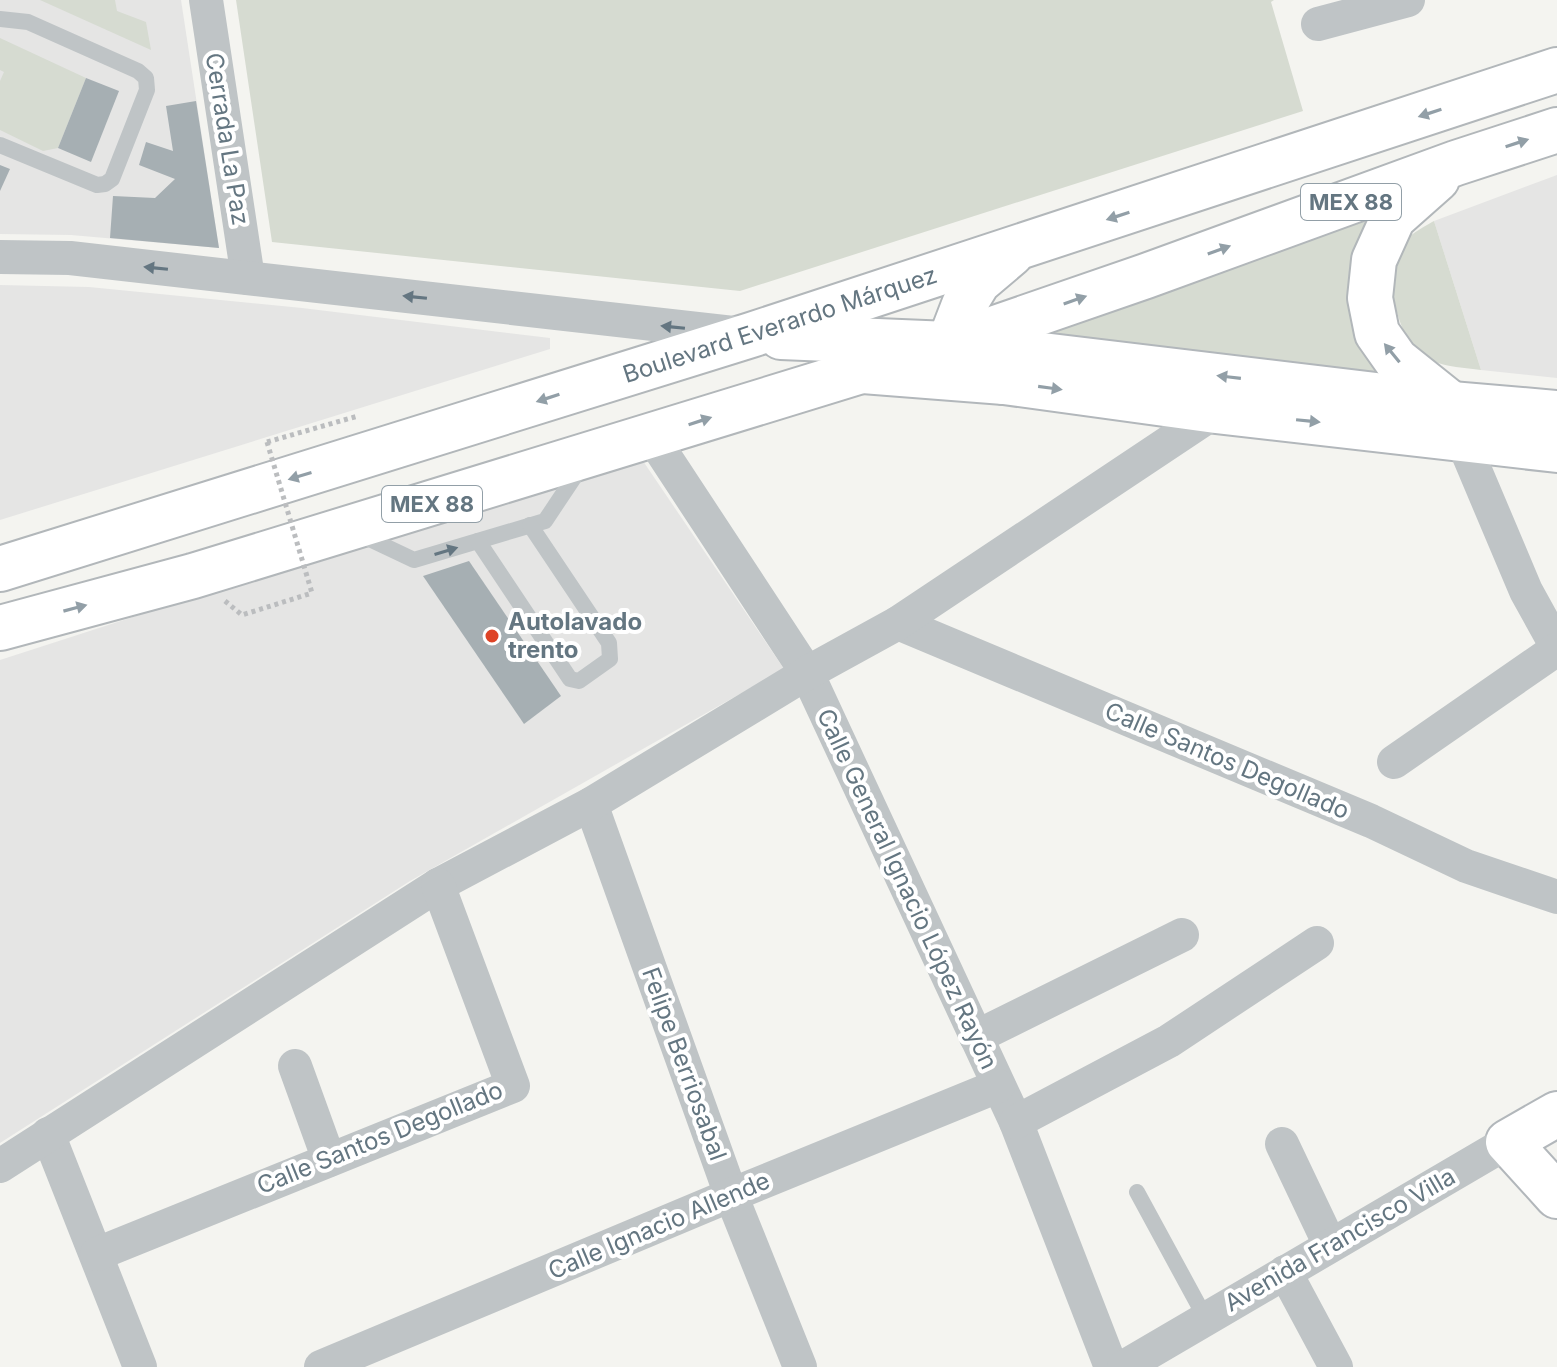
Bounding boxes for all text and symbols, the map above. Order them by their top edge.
street label: Cerrada La Paz [200,51,255,227]
one-way arrow [1418,107,1442,119]
one-way arrow [1505,137,1529,149]
road number: MEX 88 [1301,184,1401,220]
one-way arrow [1105,211,1129,223]
one-way arrow [1207,243,1231,255]
street label: Boulevard Everardo Márquez [619,260,941,389]
one-way arrow [143,261,168,274]
one-way arrow [402,291,427,304]
one-way arrow [1064,294,1088,306]
one-way arrow [660,320,685,333]
one-way arrow [1384,342,1401,363]
one-way arrow [1216,370,1241,383]
one-way arrow [1038,382,1063,395]
one-way arrow [536,392,560,405]
one-way arrow [1296,414,1321,427]
one-way arrow [688,415,712,427]
one-way arrow [288,470,312,483]
road number: MEX 88 [382,486,482,522]
one-way arrow [434,544,458,557]
one-way arrow [63,601,88,613]
place label: Autolavado trento [508,607,642,664]
marker: Autolavado trento [483,627,501,645]
street label: Calle Santos Degollado [1101,696,1354,825]
street label: Calle General Ignacio López Rayón [811,704,1004,1074]
street label: Felipe Berriosabal [636,963,733,1164]
street label: Calle Santos Degollado [253,1075,507,1200]
street label: Avenida Francisco Villa [1219,1162,1460,1318]
street label: Calle Ignacio Allende [544,1166,774,1285]

